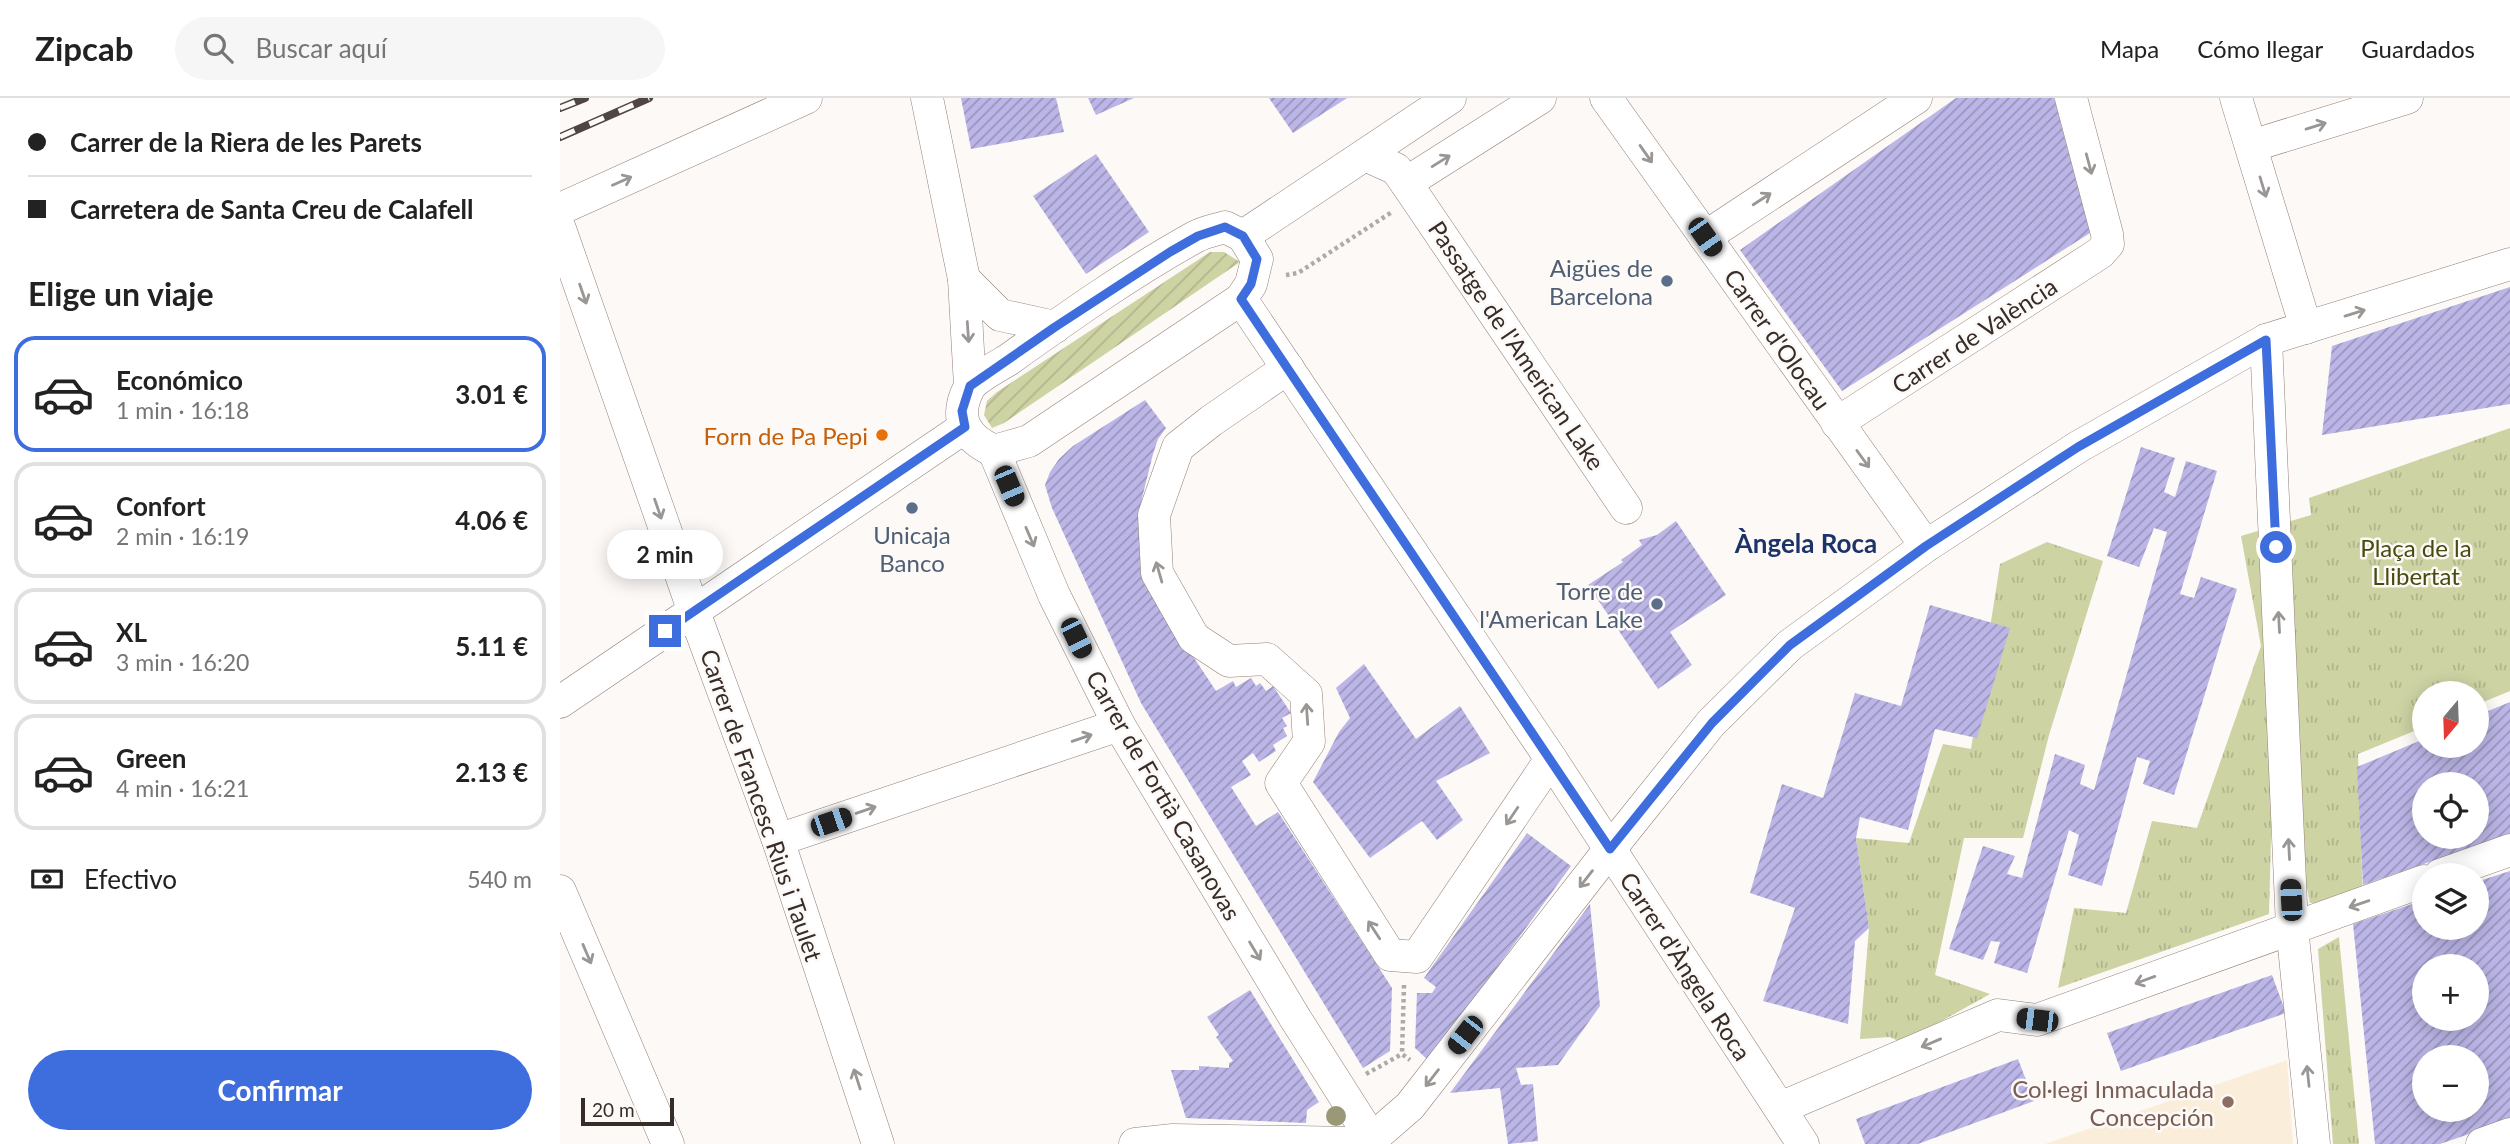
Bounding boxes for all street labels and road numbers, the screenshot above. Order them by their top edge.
street label: Passatge de l'American Lake [1423,215,1611,475]
street label: Carrer d'Olocau [1719,263,1837,415]
street label: Carrer de València [1886,271,2062,399]
street label: Carrer de Francesc Rius i Taulet [695,645,829,965]
street label: Carrer de Fortià Casanovas [1081,665,1247,925]
street label: Carrer d'Àngela Roca [1614,866,1758,1066]

